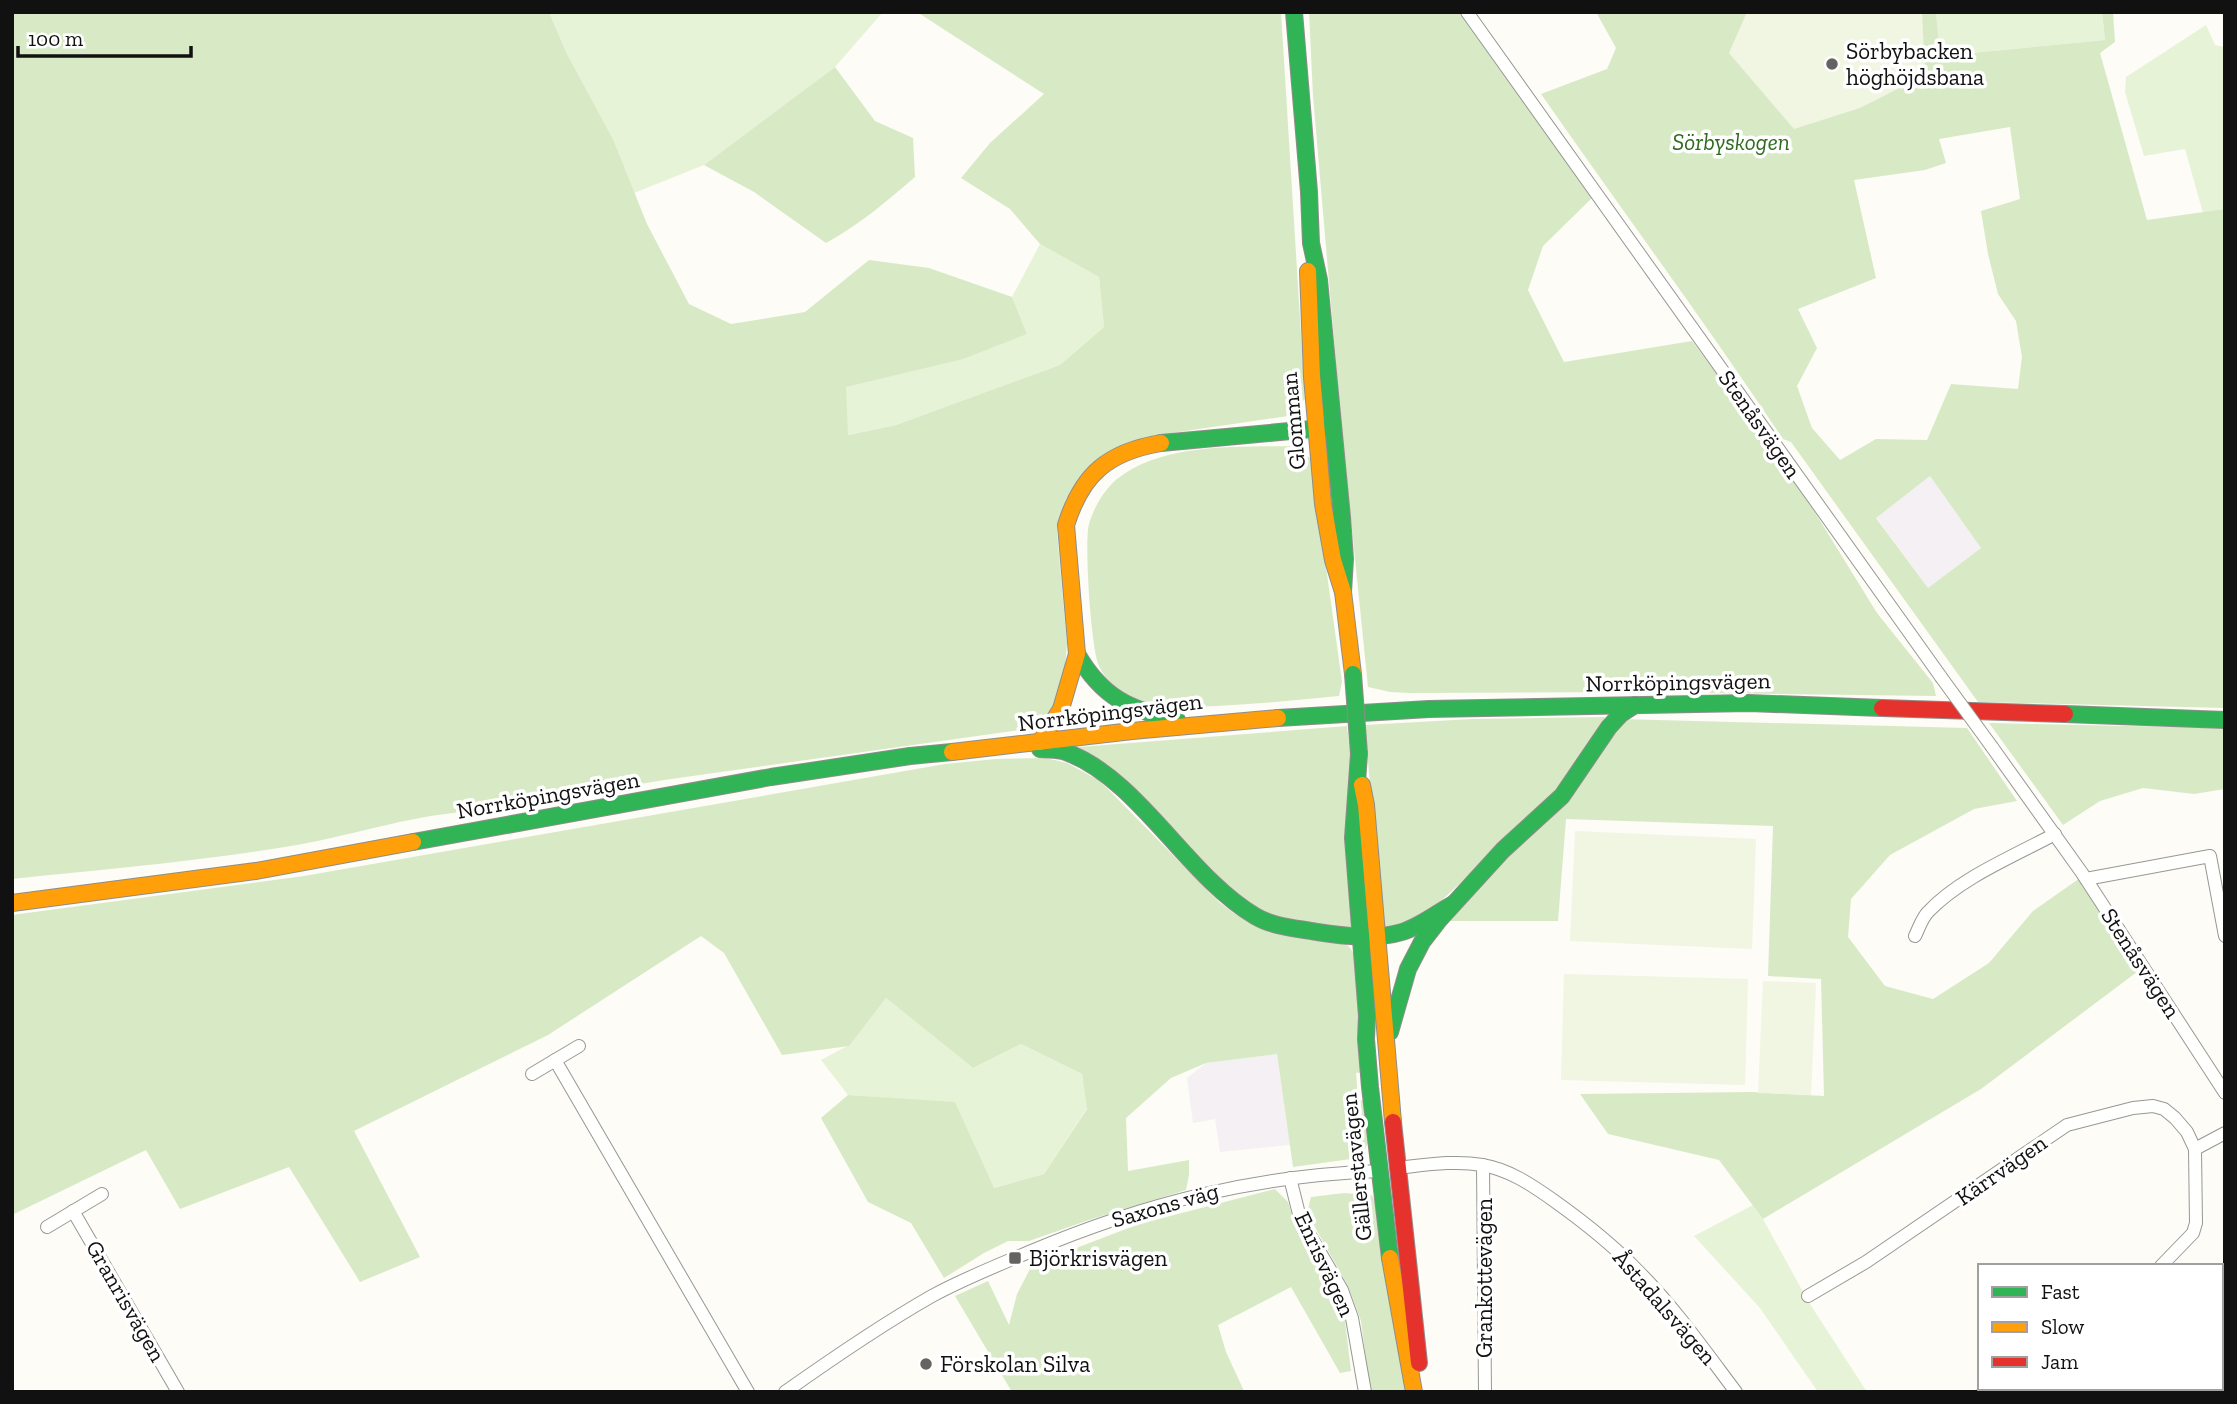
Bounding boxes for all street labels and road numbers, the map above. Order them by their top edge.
street label: Stenåsvägen [1713,365,1807,483]
street label: Glomman [1275,371,1311,471]
street label: Norrköpingsvägen [1585,666,1771,698]
street label: Norrköpingsvägen [1016,687,1204,737]
street label: Norrköpingsvägen [454,765,642,825]
street label: Stenåsvägen [2095,903,2187,1023]
street label: Gällerstavägen [1334,1092,1378,1242]
street label: Kärrvägen [1950,1129,2052,1211]
street label: Saxons väg [1108,1176,1222,1234]
street label: Grankottevägen [1470,1198,1498,1358]
street label: Enrisvägen [1289,1207,1361,1321]
street label: Granrisvägen [80,1235,172,1367]
street label: Åstadalsvägen [1607,1243,1723,1371]

